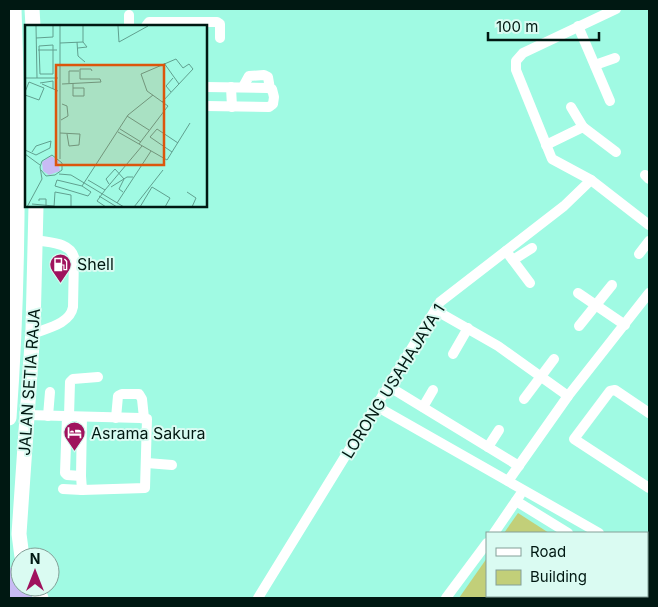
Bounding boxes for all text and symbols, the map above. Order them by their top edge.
scale bar [488,10,599,42]
text: 100 m [496,17,538,36]
inset map [25,25,208,208]
fuel station icon: Shell [49,252,73,283]
place label: Shell [77,254,114,274]
street label: LORONG USAHAJAYA 1 [337,300,449,462]
street label: JALAN SETIA RAJA [14,308,44,456]
hotel icon: Asrama Sakura [63,421,87,452]
place label: Asrama Sakura [91,423,206,443]
legend [486,532,648,597]
text: Road [530,542,566,561]
north arrow [10,547,60,597]
text: N [30,550,40,567]
text: Building [530,567,587,586]

